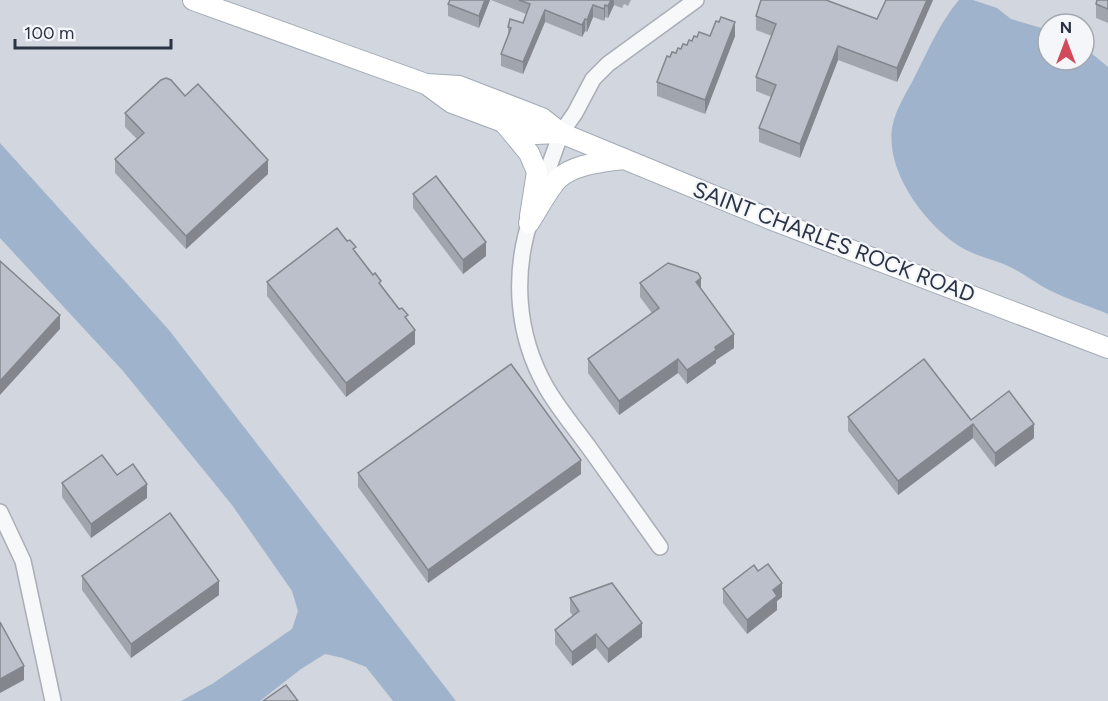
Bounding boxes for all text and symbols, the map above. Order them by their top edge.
scale bar [15,12,171,50]
north arrow [1036,12,1096,72]
text: N [1060,18,1072,37]
text: 100 m [24,22,74,44]
street label: SAINT CHARLES ROCK ROAD [689,176,979,308]

